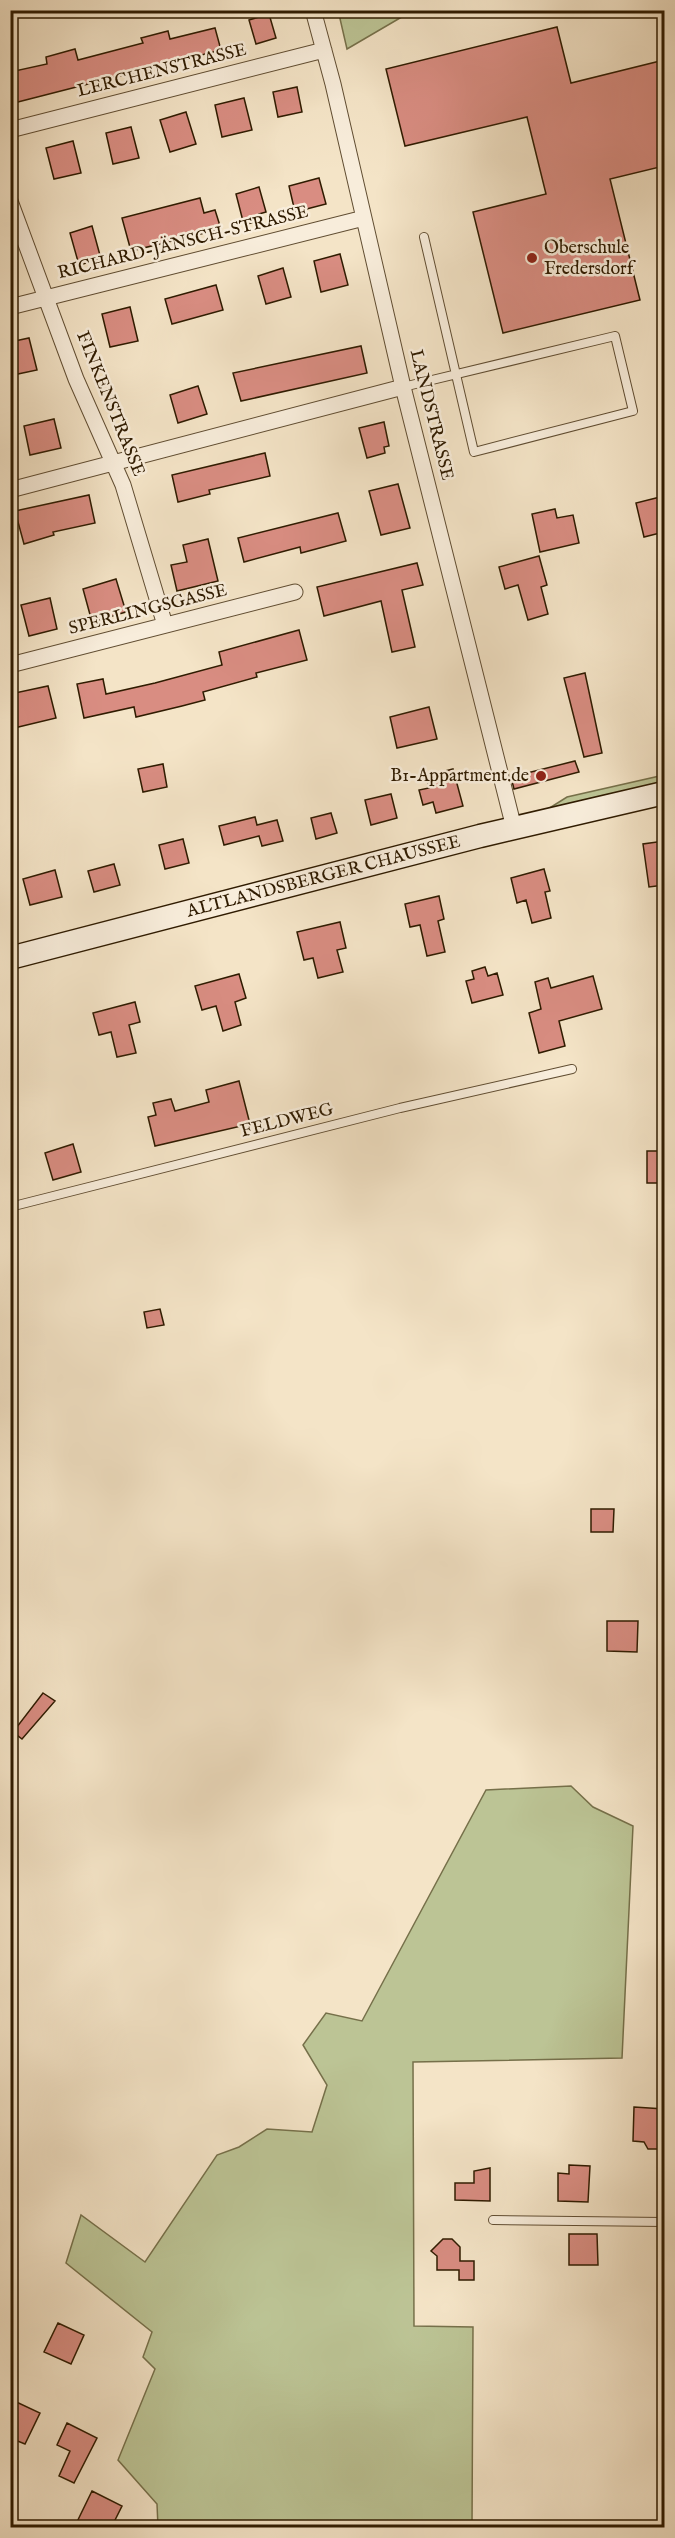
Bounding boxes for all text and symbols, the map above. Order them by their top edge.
street label: LERCHENSTRASSE [75,39,249,103]
street label: RICHARD-JÄNSCH-STRASSE [55,200,311,285]
place label: Oberschule Fredersdorf [544,237,637,281]
marker: Oberschule Fredersdorf [525,251,539,265]
street label: FINKENSTRASSE [70,328,150,480]
street label: LANDSTRASSE [404,347,458,483]
street label: SPERLINGSGASSE [66,579,230,641]
place label: B1-Appartment.de [390,765,529,788]
marker: B1-Appartment.de [534,769,548,783]
street label: ALTLANDSBERGER CHAUSSEE [183,830,463,923]
street label: FELDWEG [238,1098,336,1144]

